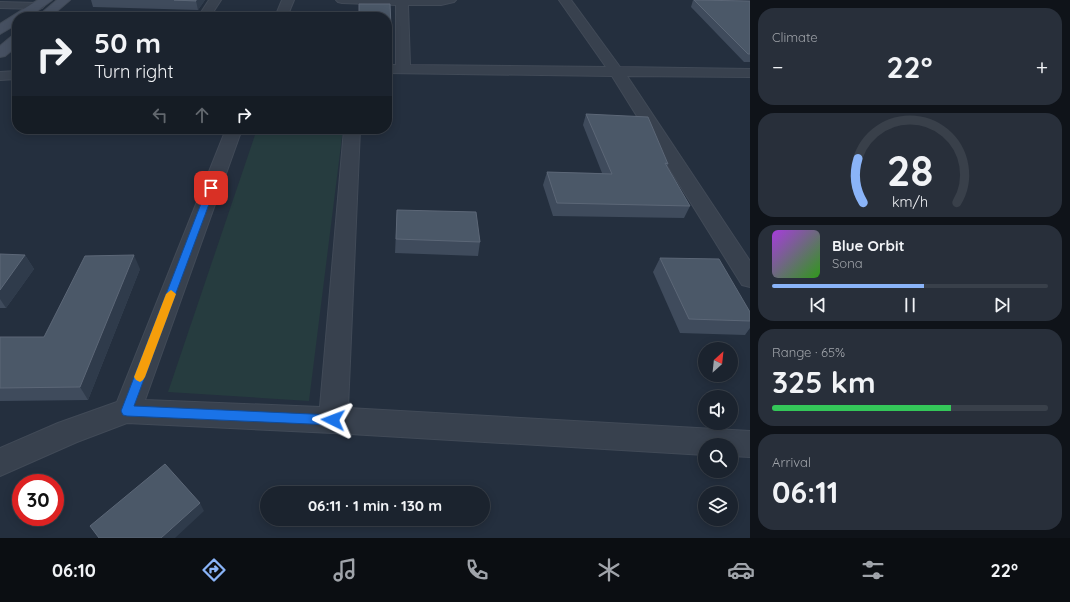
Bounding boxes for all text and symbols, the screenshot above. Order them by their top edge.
text: 50 m [94,25,161,60]
icon: right [28,28,80,80]
text: Climate [772,29,818,45]
text: 22° [887,48,932,86]
text: − [772,53,783,81]
text: + [1036,53,1048,81]
text: Turn right [94,60,174,83]
icon: left [149,104,171,126]
icon: ahead [191,104,213,126]
icon: right [233,104,255,126]
text: 28 [887,143,933,195]
pin [194,171,228,205]
icon: arrive [200,177,222,199]
text: km/h [892,192,928,210]
text: Blue Orbit [832,236,905,255]
text: Sona [832,255,863,271]
icon: previous [807,294,829,316]
icon: pause [899,294,921,316]
icon: next [991,294,1013,316]
north arrow [698,342,738,382]
map controls [698,342,738,526]
text: Range · 65% [772,344,845,360]
text: 325 km [772,363,876,401]
button: sound [698,390,738,430]
position arrow [312,399,354,441]
button: search [698,438,738,478]
text: Arrival [772,454,811,470]
text: 06:11 [772,473,839,511]
speed limit sign: 30 [12,474,64,526]
button: layers [698,486,738,526]
text: 06:11 · 1 min · 130 m [308,496,442,515]
icon: directions [200,556,228,584]
icon: music [331,556,359,584]
icon: phone [463,556,491,584]
icon: climate [595,556,623,584]
icon: car [727,556,755,584]
icon: filters [859,556,887,584]
text: 06:10 [52,559,96,582]
text: 22° [990,559,1018,582]

